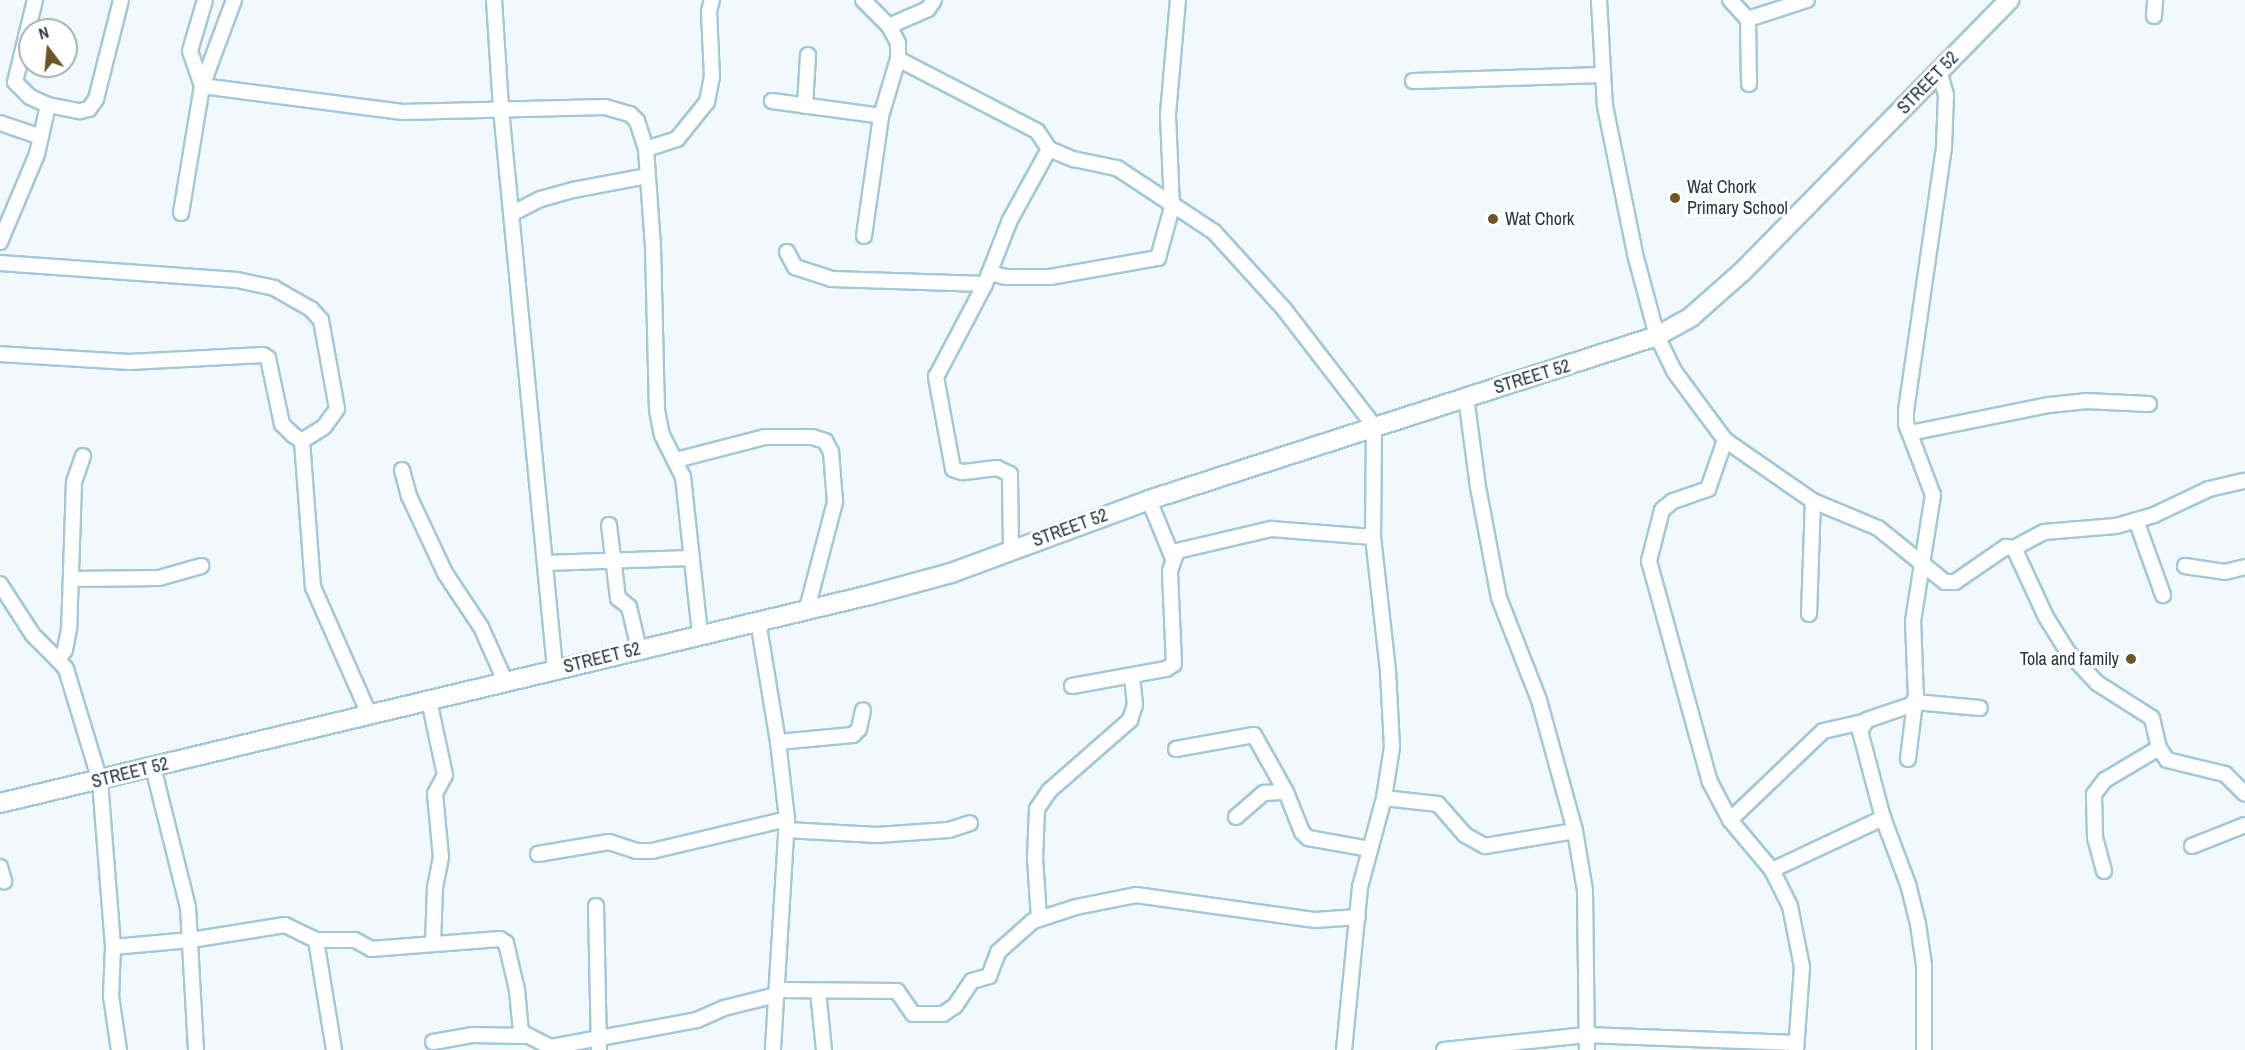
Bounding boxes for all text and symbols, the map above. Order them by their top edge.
north arrow [18,18,78,78]
text: N [36,21,51,45]
street label: STREET 52 [1893,47,1963,119]
place label: Wat Chork Primary School [1687,177,1788,219]
marker: Wat Chork Primary School [1668,191,1682,205]
place label: Wat Chork [1505,208,1574,230]
marker: Wat Chork [1486,212,1500,226]
street label: STREET 52 [1491,355,1573,399]
street label: STREET 52 [1029,504,1111,552]
street label: STREET 52 [561,638,643,678]
place label: Tola and family [2020,648,2119,670]
marker: Tola and family [2124,652,2138,666]
street label: STREET 52 [89,753,171,793]

